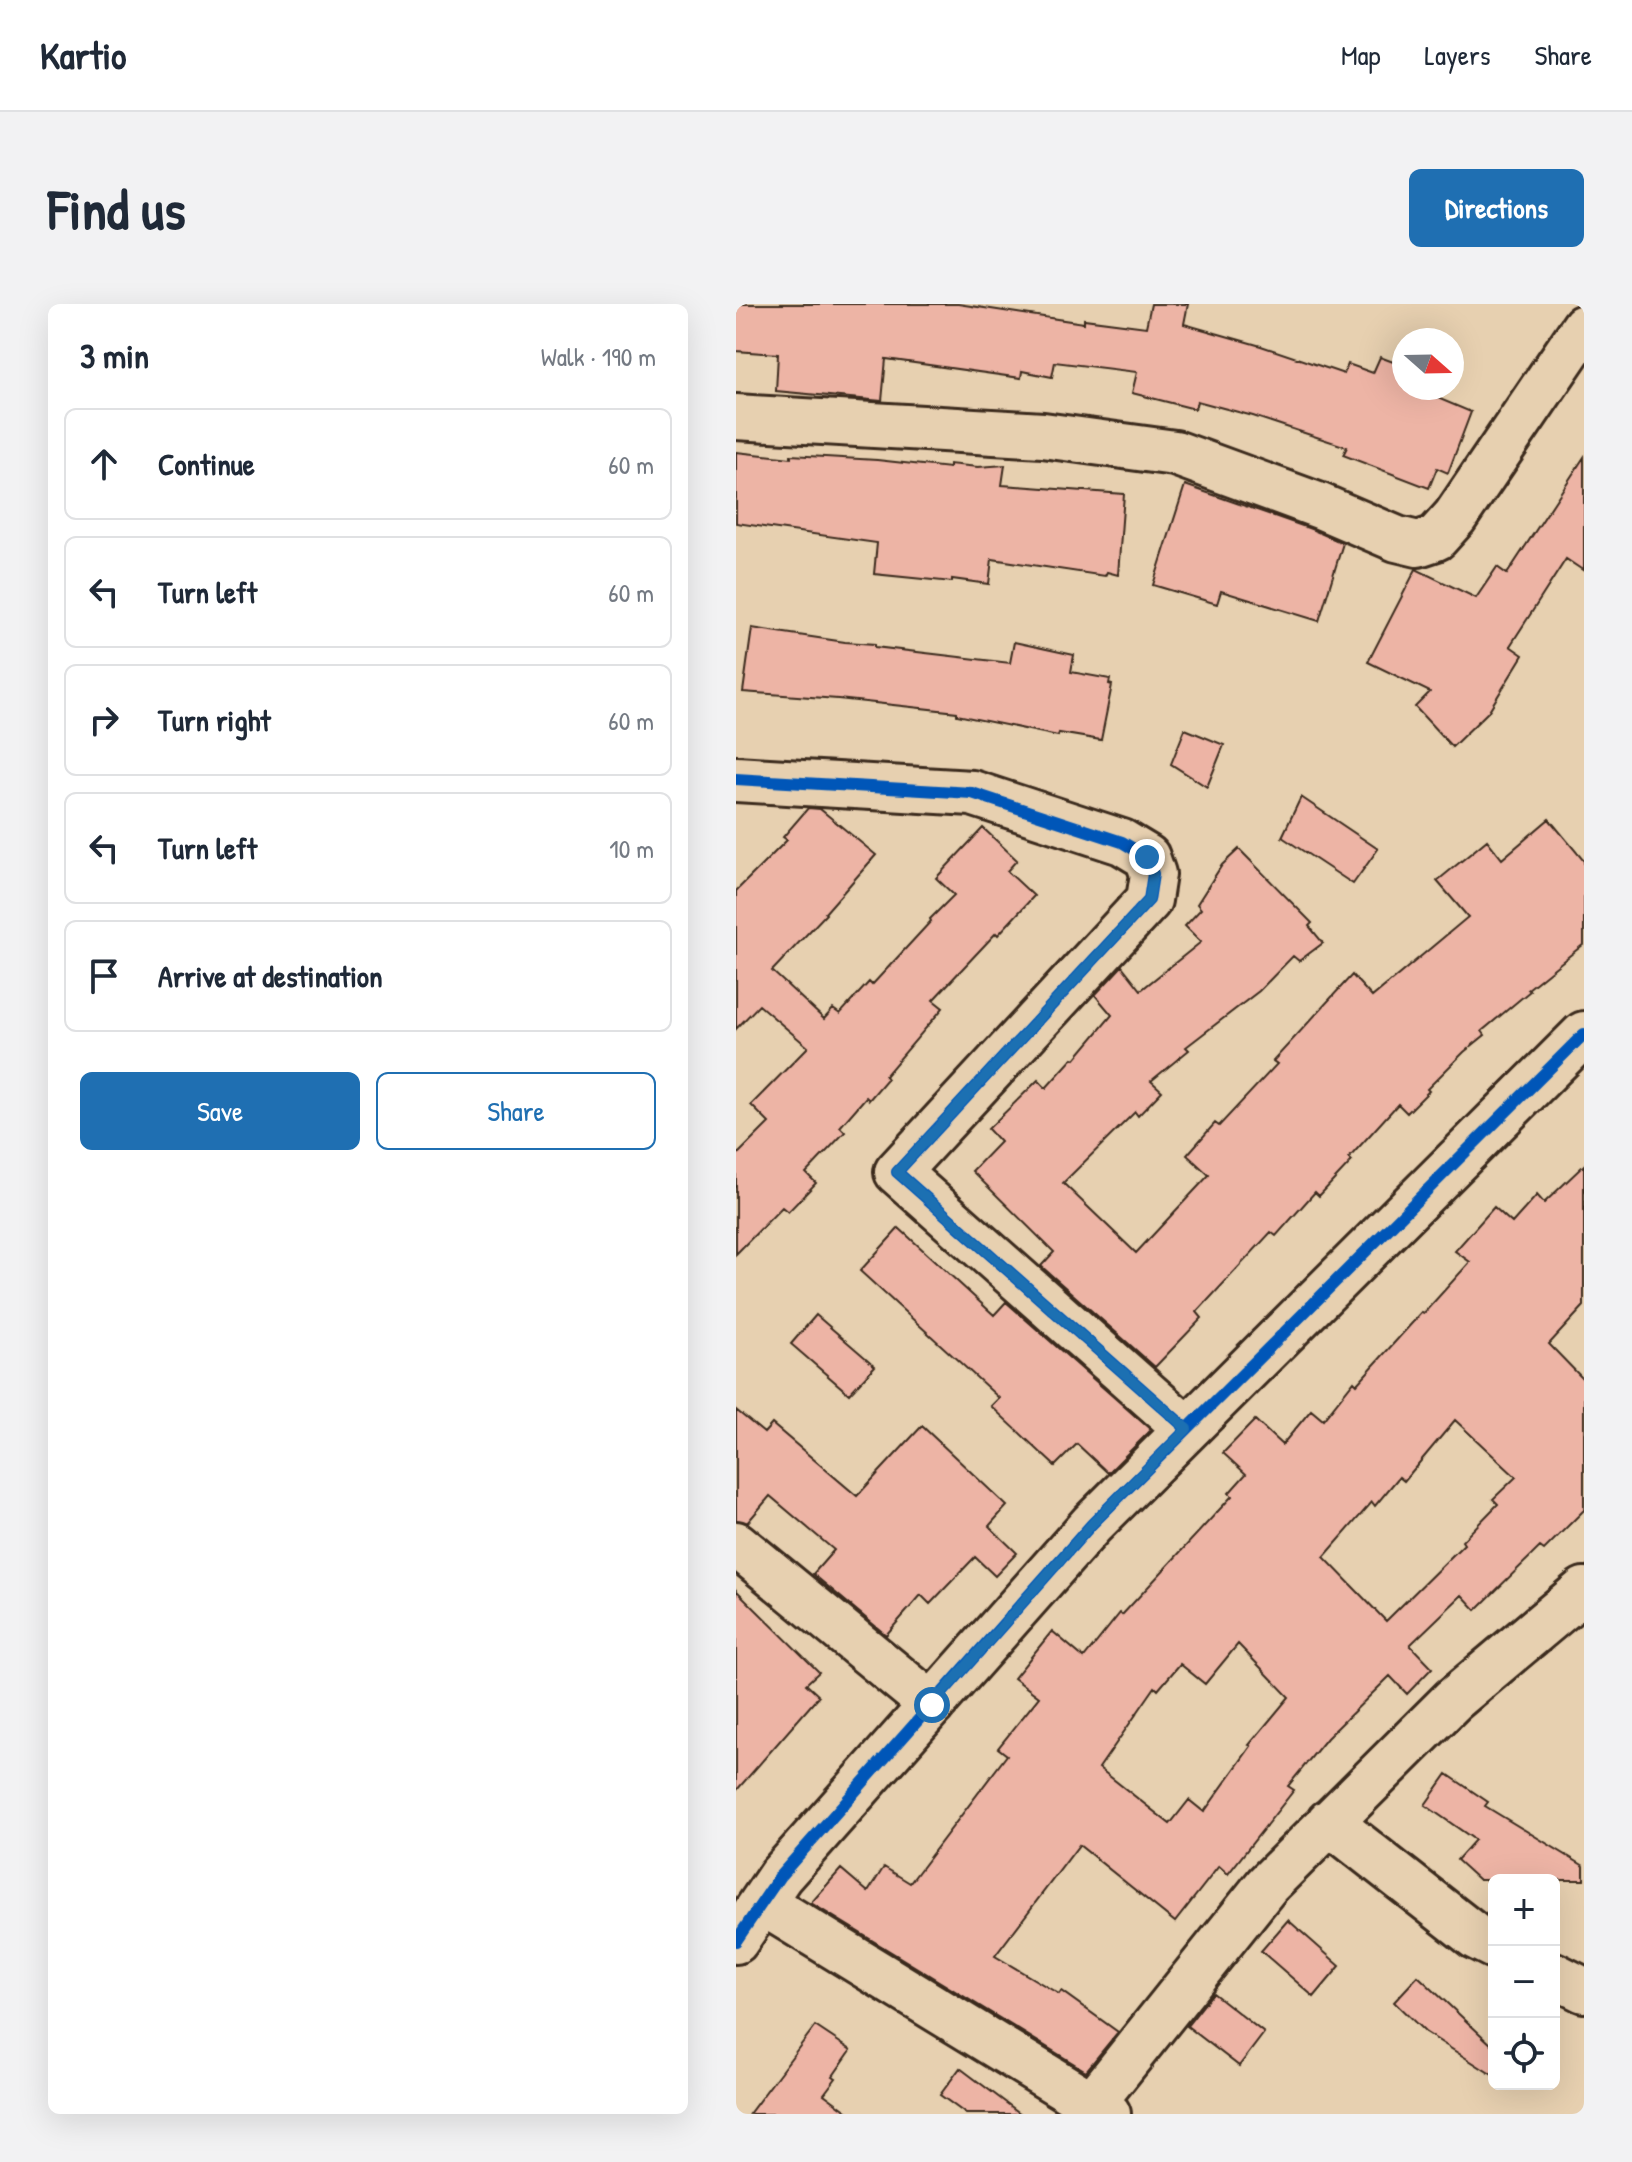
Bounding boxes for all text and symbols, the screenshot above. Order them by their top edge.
text: Kartio [40,29,126,81]
text: Map [1341,36,1381,74]
text: Layers [1425,36,1490,74]
text: Share [1534,36,1592,74]
button: Directions [1409,169,1584,247]
text: Find us [48,171,186,246]
north arrow [1392,328,1464,400]
text: 3 min [80,333,149,379]
text: Walk · 190 m [541,339,656,374]
icon: ahead [82,442,126,486]
text: Continue [158,444,255,484]
text: 60 m [608,447,654,482]
icon: left [82,570,126,614]
text: Turn left [158,572,257,612]
text: 60 m [608,575,654,610]
icon: right [82,698,126,742]
text: Turn right [158,700,271,740]
text: 60 m [608,703,654,738]
icon: left [82,826,126,870]
text: Turn left [158,828,257,868]
text: 10 m [609,831,654,866]
route end [1129,839,1165,875]
icon: arrive [82,954,126,998]
text: Arrive at destination [158,956,383,996]
button: Save [80,1072,360,1150]
button: Share [376,1072,656,1150]
route start [914,1687,950,1723]
map controls [1488,1874,1560,2090]
button: + [1488,1874,1560,1946]
button: − [1488,1946,1560,2018]
button: locate [1488,2018,1560,2090]

